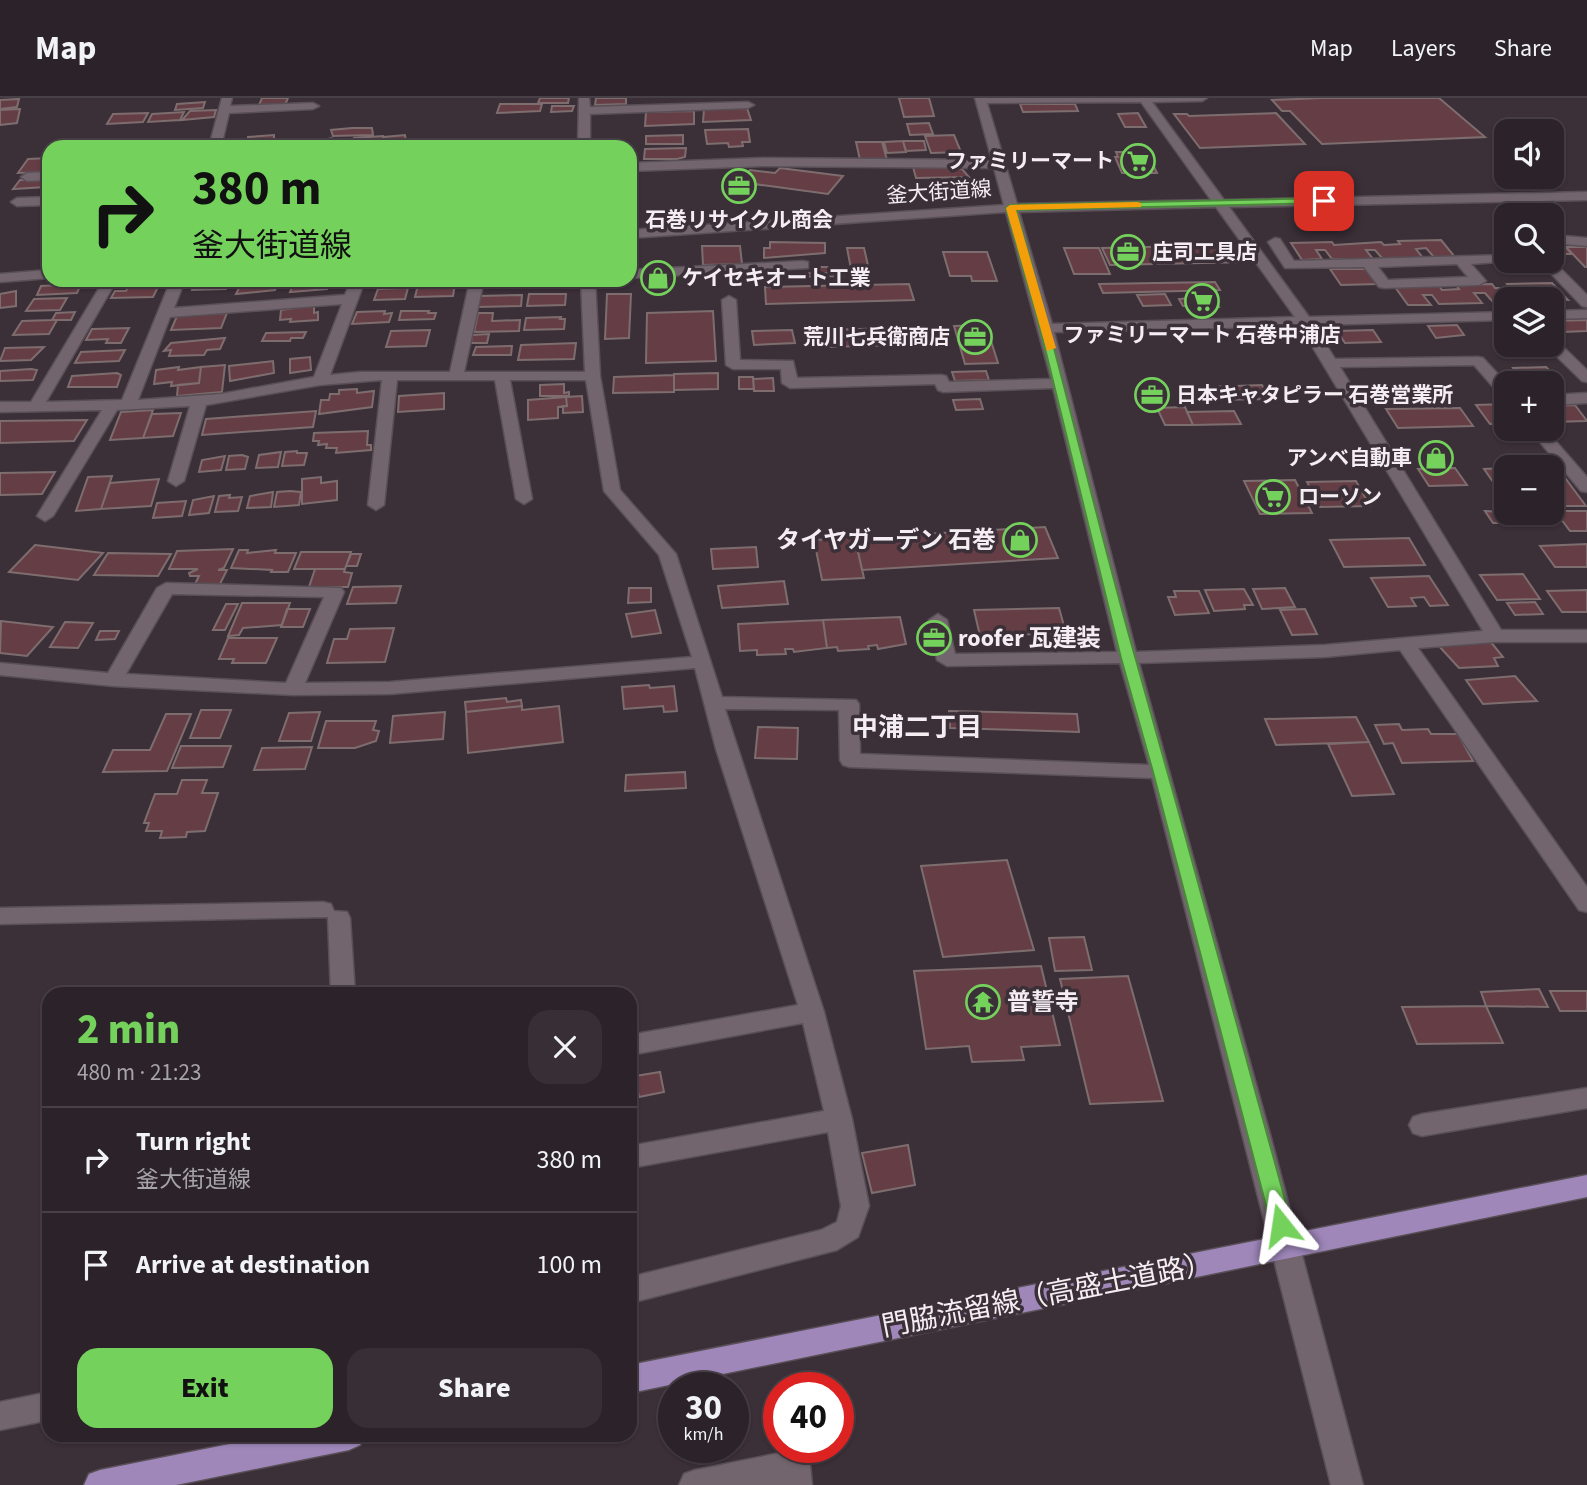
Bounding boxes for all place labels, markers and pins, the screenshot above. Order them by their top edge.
supermarket icon: ファミリーマート [1119,142,1157,180]
place label: ファミリーマート [946,146,1114,176]
office icon: 石巻リサイクル商会 [720,167,758,205]
pin [1294,171,1354,231]
place label: 石巻リサイクル商会 [645,205,833,235]
office icon: 庄司工具店 [1109,233,1147,271]
place label: 庄司工具店 [1152,237,1257,267]
shop icon: ケイセキオート工業 [639,259,677,297]
place label: ケイセキオート工業 [682,263,871,293]
supermarket icon: ファミリーマート 石巻中浦店 [1183,282,1221,320]
office icon: 荒川七兵衛商店 [956,318,994,356]
place label: ファミリーマート 石巻中浦店 [1063,320,1341,350]
place label: 荒川七兵衛商店 [803,322,950,352]
office icon: 日本キャタピラー 石巻営業所 [1133,376,1171,414]
place label: 日本キャタピラー 石巻営業所 [1176,380,1453,410]
shop icon: アンベ自動車 [1417,439,1455,477]
place label: アンベ自動車 [1287,443,1412,473]
supermarket icon: ローソン [1254,478,1292,516]
place label: ローソン [1298,482,1382,512]
shop icon: タイヤガーデン 石巻 [1001,521,1039,559]
place label: タイヤガーデン 石巻 [776,523,996,558]
office icon: roofer 瓦建装 [915,619,953,657]
place label: roofer 瓦建装 [958,621,1101,656]
temple icon: 普誓寺 [964,983,1002,1021]
place label: 普誓寺 [1007,985,1079,1020]

